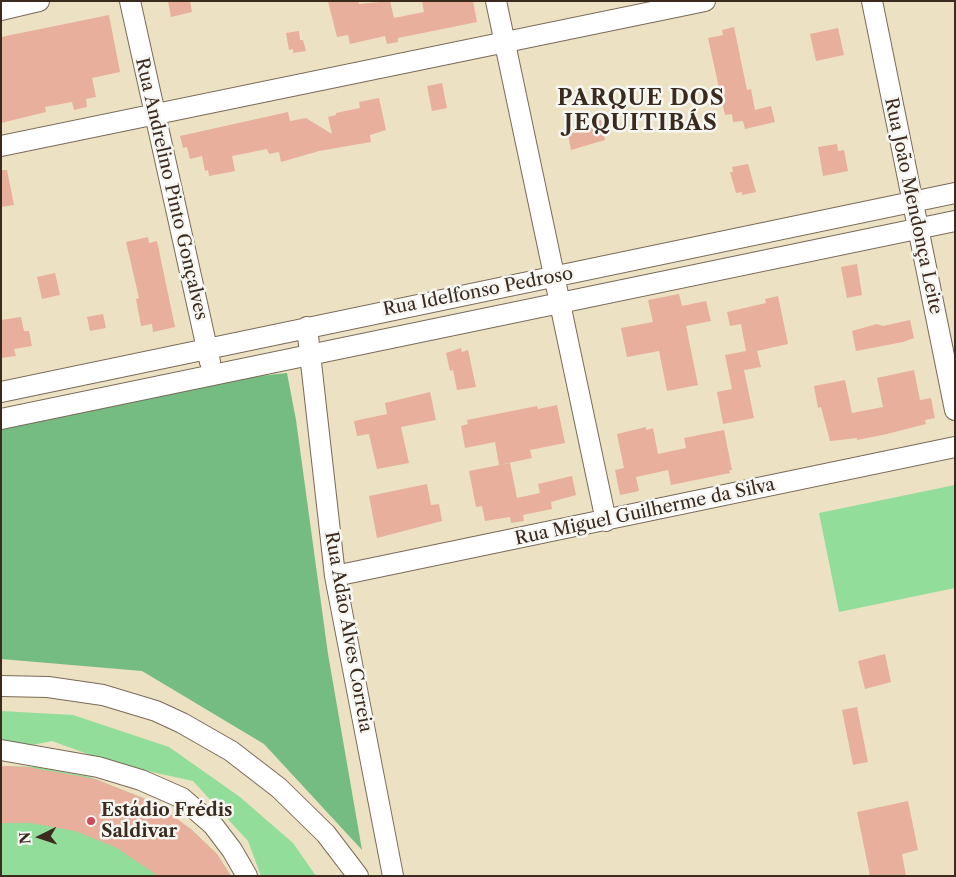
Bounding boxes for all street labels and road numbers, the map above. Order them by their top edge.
street label: Rua Andrelino Pinto Gonçalves [130,56,212,322]
street label: Rua João Mendonça Leite [879,96,947,316]
street label: Rua Idelfonso Pedroso [381,263,575,321]
street label: Rua Miguel Guilherme da Silva [513,474,777,550]
street label: Rua Adão Alves Correia [320,530,376,734]

